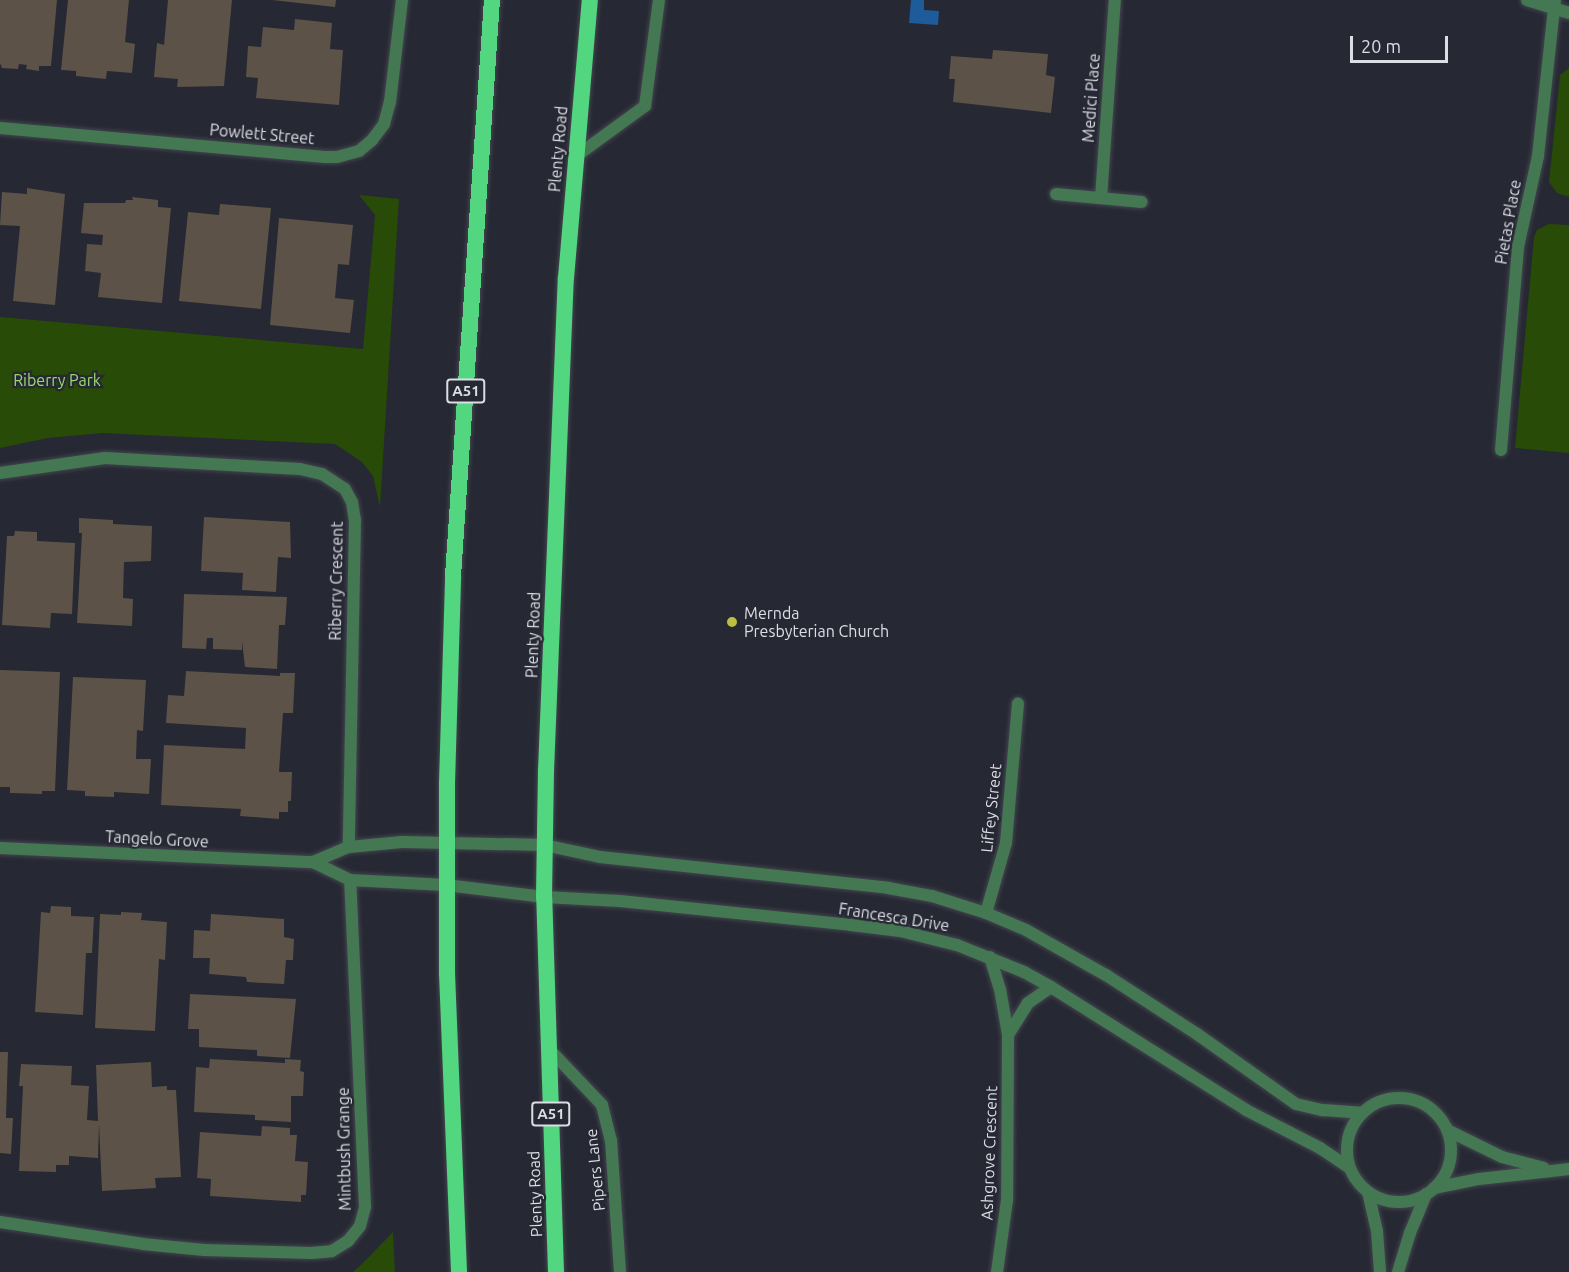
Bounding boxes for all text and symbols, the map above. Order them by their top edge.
scale bar [1353,24,1450,62]
text: 20 m [1361,36,1401,56]
street label: Medici Place [1078,53,1104,143]
street label: Plenty Road [545,105,571,193]
street label: Powlett Street [209,120,315,148]
street label: Pietas Place [1491,178,1525,266]
park label: Riberry Park [13,370,101,390]
road number: A51 [445,379,487,403]
street label: Riberry Crescent [325,521,347,641]
street label: Plenty Road [522,592,544,678]
place label: Mernda Presbyterian Church [744,603,889,641]
marker: Mernda Presbyterian Church [725,615,739,629]
street label: Liffey Street [977,763,1005,853]
street label: Tangelo Grove [105,827,209,851]
street label: Francesca Drive [837,899,951,935]
street label: Ashgrove Crescent [977,1085,1001,1221]
street label: Mintbush Grange [333,1087,355,1211]
road number: A51 [530,1102,572,1126]
street label: Pipers Lane [581,1128,609,1212]
street label: Plenty Road [524,1151,546,1237]

